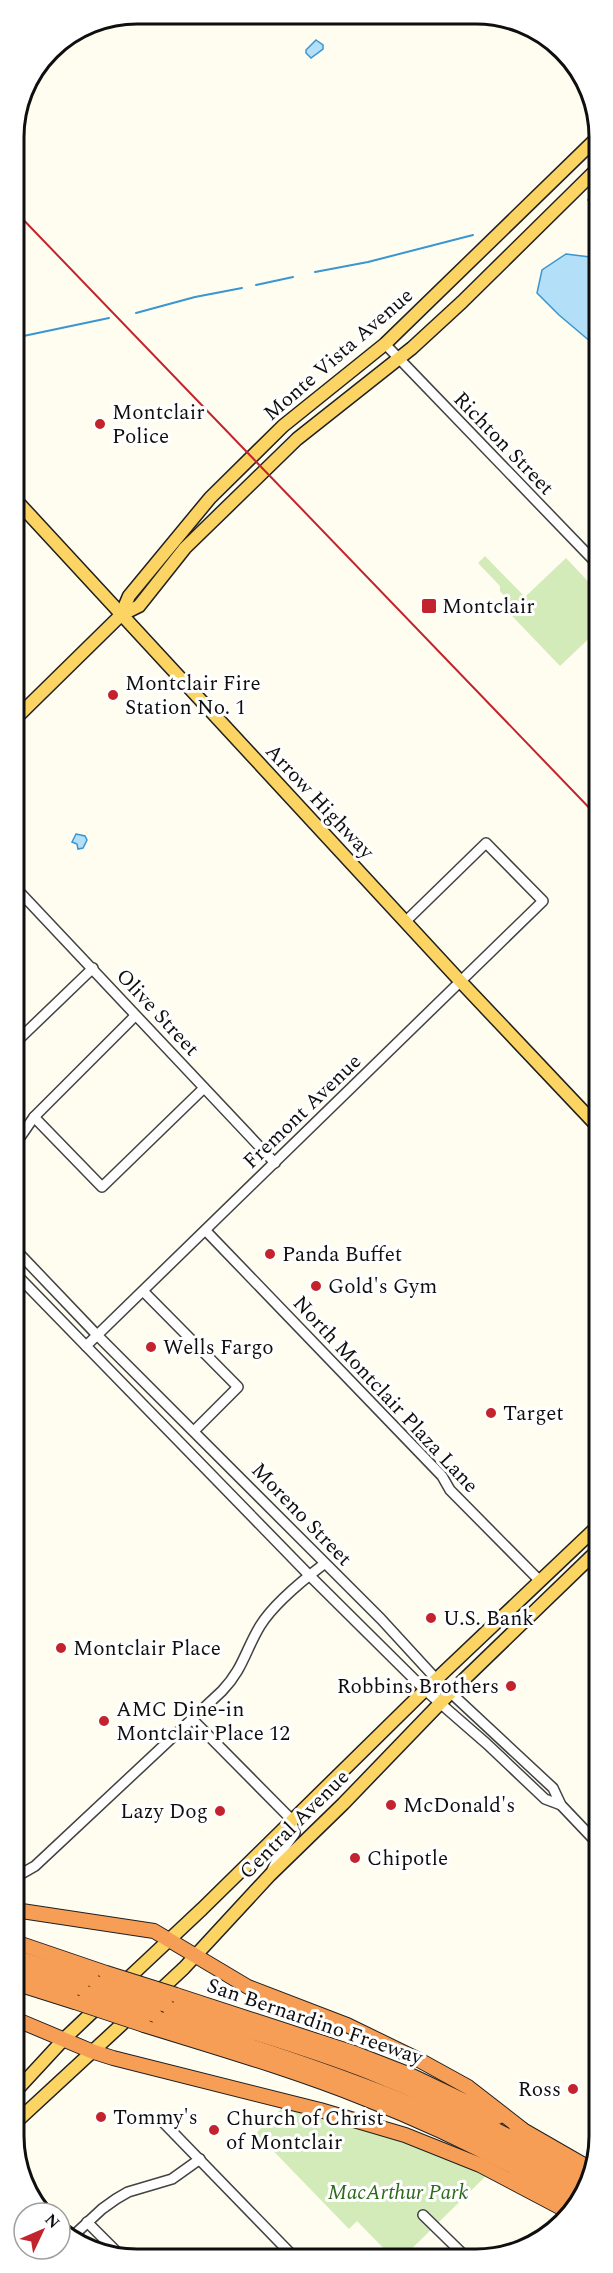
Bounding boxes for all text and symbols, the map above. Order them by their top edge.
street label: Monte Vista Avenue [257,280,421,429]
street label: Richton Street [445,384,561,503]
place label: Montclair Police [112,397,205,453]
marker: Montclair Police [93,417,107,431]
place label: Montclair [442,591,535,623]
marker: Montclair [420,597,438,615]
place label: Montclair Fire Station No. 1 [125,668,261,724]
marker: Montclair Fire Station No. 1 [106,688,120,702]
street label: Arrow Highway [257,737,382,867]
street label: Olive Street [108,961,207,1064]
street label: Fremont Avenue [236,1047,369,1177]
place label: Panda Buffet [282,1239,402,1271]
marker: Panda Buffet [263,1247,277,1261]
place label: Gold's Gym [328,1271,437,1303]
marker: Gold's Gym [309,1279,323,1293]
street label: North Montclair Plaza Lane [285,1289,486,1501]
place label: Wells Fargo [163,1332,274,1364]
marker: Wells Fargo [144,1340,158,1354]
place label: Target [503,1398,564,1430]
marker: Target [484,1406,498,1420]
street label: Moreno Street [243,1455,359,1574]
place label: U.S. Bank [443,1603,534,1635]
marker: U.S. Bank [424,1611,438,1625]
place label: Montclair Place [73,1633,221,1665]
marker: Montclair Place [54,1641,68,1655]
place label: Robbins Brothers [337,1671,499,1703]
marker: Robbins Brothers [504,1679,518,1693]
place label: AMC Dine-in Montclair Place 12 [116,1694,290,1750]
marker: AMC Dine-in Montclair Place 12 [97,1714,111,1728]
street label: Central Avenue [232,1762,357,1887]
place label: McDonald's [403,1790,515,1822]
place label: Lazy Dog [120,1796,208,1828]
marker: McDonald's [384,1798,398,1812]
marker: Lazy Dog [213,1804,227,1818]
place label: Chipotle [367,1843,448,1875]
marker: Chipotle [348,1851,362,1865]
street label: San Bernardino Freeway [202,1970,428,2074]
place label: Ross [518,2074,561,2106]
marker: Ross [566,2082,580,2096]
place label: Tommy's [113,2102,198,2134]
place label: Church of Christ of Montclair [226,2103,384,2159]
marker: Tommy's [94,2110,108,2124]
marker: Church of Christ of Montclair [207,2123,221,2137]
park label: MacArthur Park [328,2177,468,2209]
north arrow [12,2201,72,2261]
text: N [39,2208,65,2234]

